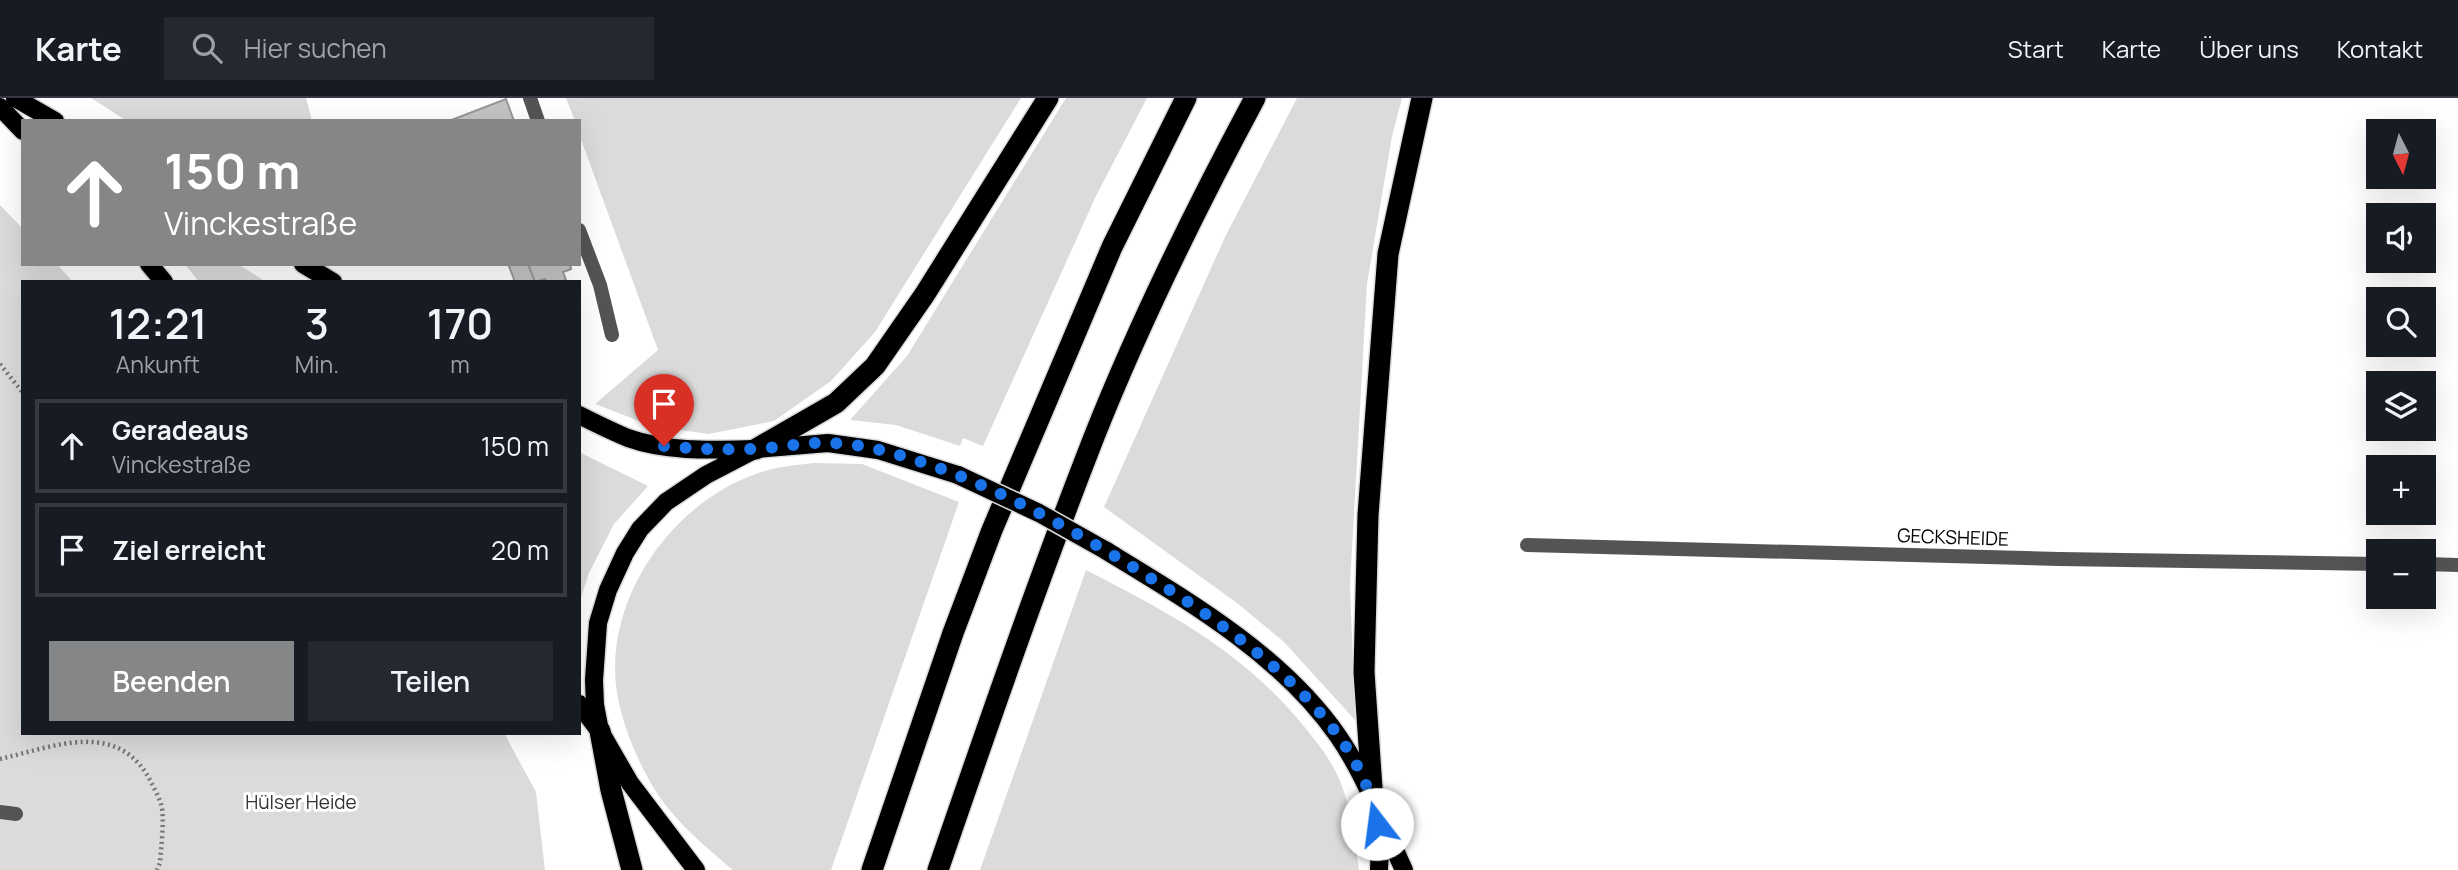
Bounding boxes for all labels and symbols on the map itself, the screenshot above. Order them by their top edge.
north arrow [2366,119,2436,189]
pin [634,374,694,446]
street label: GECKSHEIDE [1897,522,2009,552]
position arrow [1340,787,1414,861]
park label: Hülser Heide [245,789,357,815]

